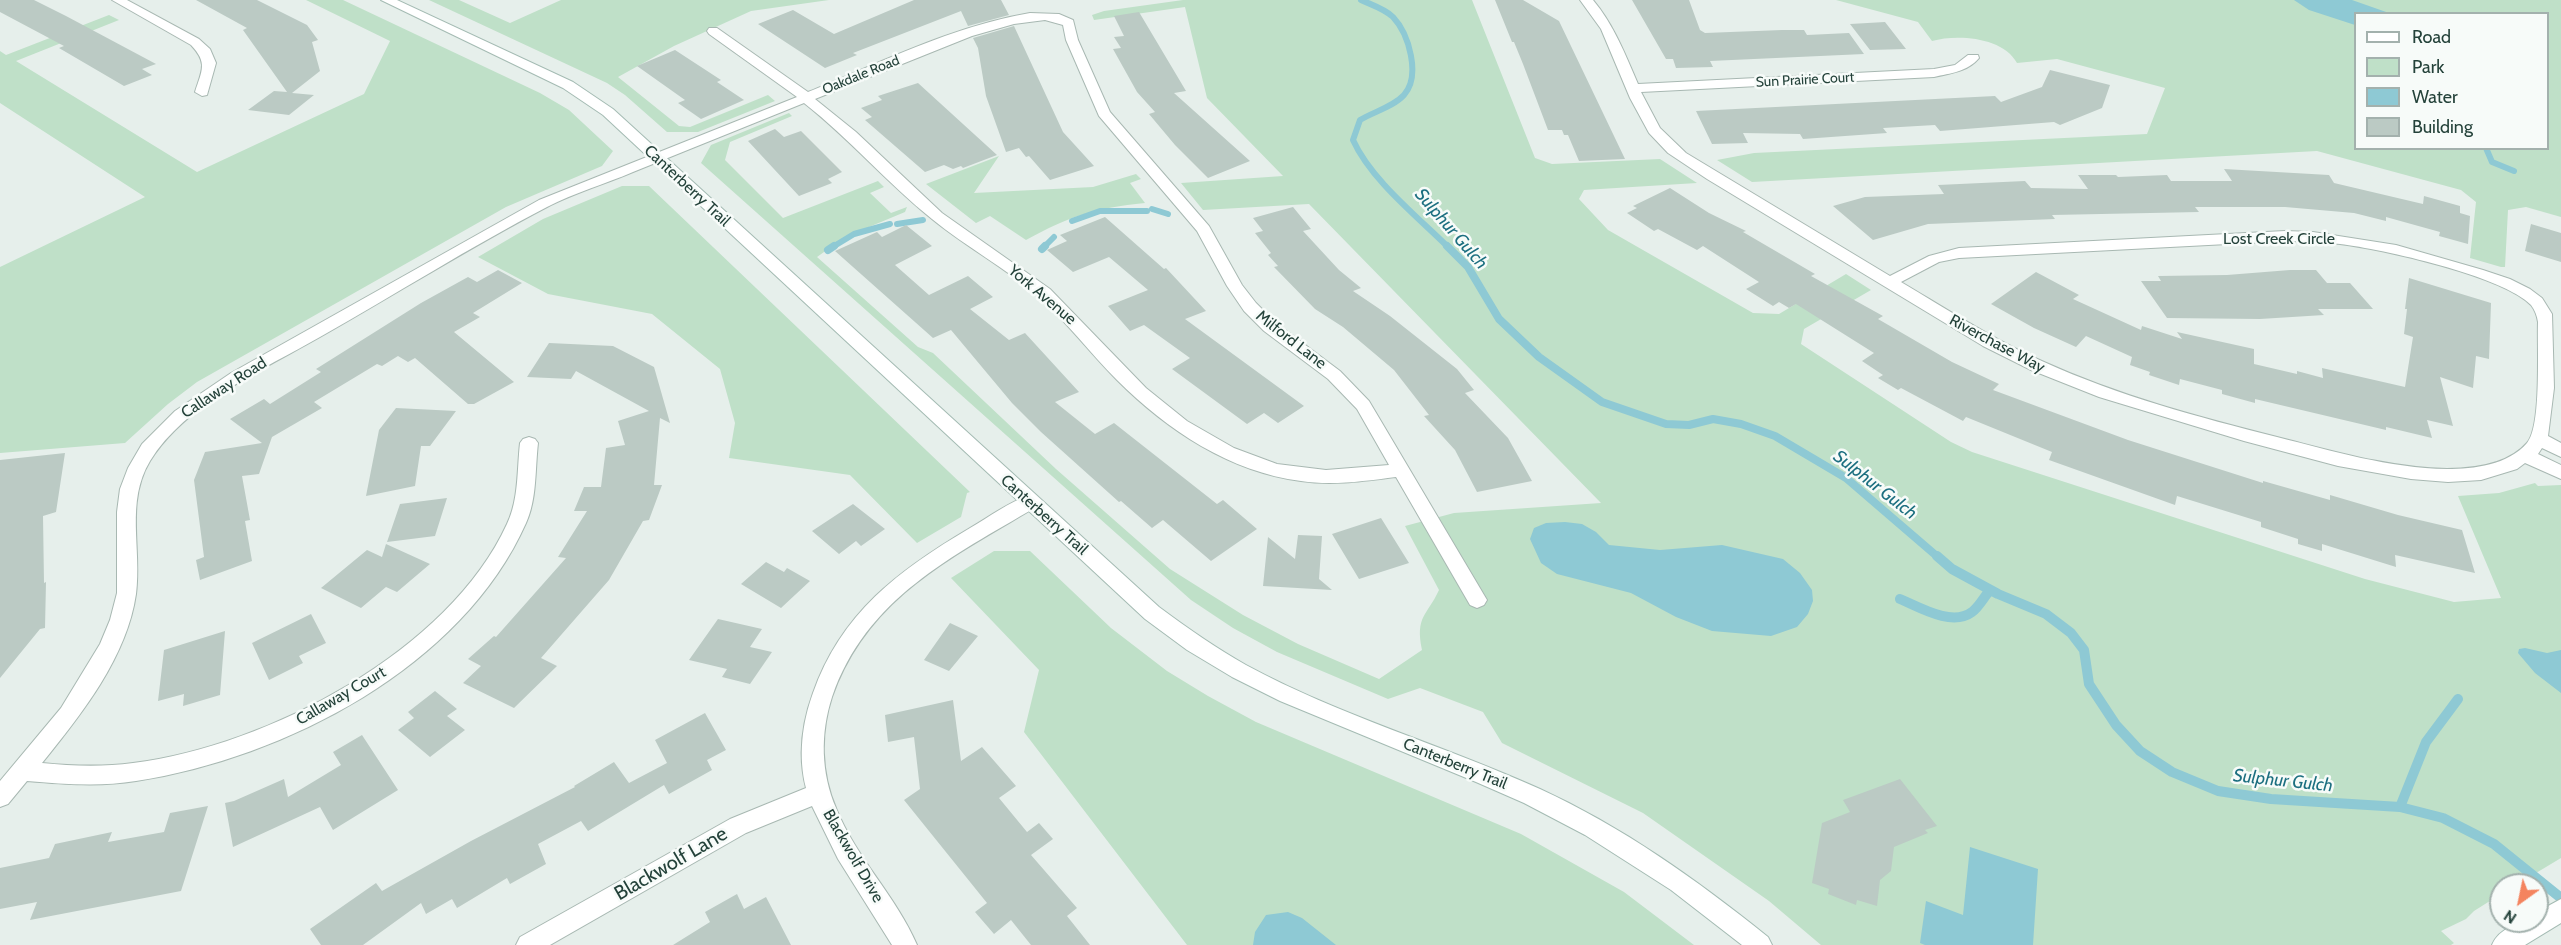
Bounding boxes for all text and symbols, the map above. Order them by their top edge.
legend [2354,12,2549,150]
text: Road [2412,26,2451,48]
street label: Oakdale Road [820,52,902,98]
text: Park [2412,56,2444,78]
street label: Sun Prairie Court [1755,69,1855,91]
text: Water [2412,86,2458,108]
text: Building [2412,116,2473,138]
street label: Canterberry Trail [640,141,734,231]
water label: Sulphur Gulch [1410,184,1492,274]
street label: Lost Creek Circle [2223,229,2335,249]
street label: York Avenue [1004,261,1080,329]
street label: Milford Lane [1252,307,1330,373]
street label: Riverchase Way [1946,311,2048,377]
street label: Callaway Road [178,353,270,423]
water label: Sulphur Gulch [1829,446,1921,524]
street label: Canterberry Trail [996,471,1092,559]
street label: Callaway Court [293,663,389,729]
street label: Canterberry Trail [1400,734,1510,794]
water label: Sulphur Gulch [2232,765,2334,797]
street label: Blackwolf Drive [819,806,887,906]
street label: Blackwolf Lane [610,822,732,906]
north arrow [2489,873,2549,933]
text: N [2500,906,2520,928]

